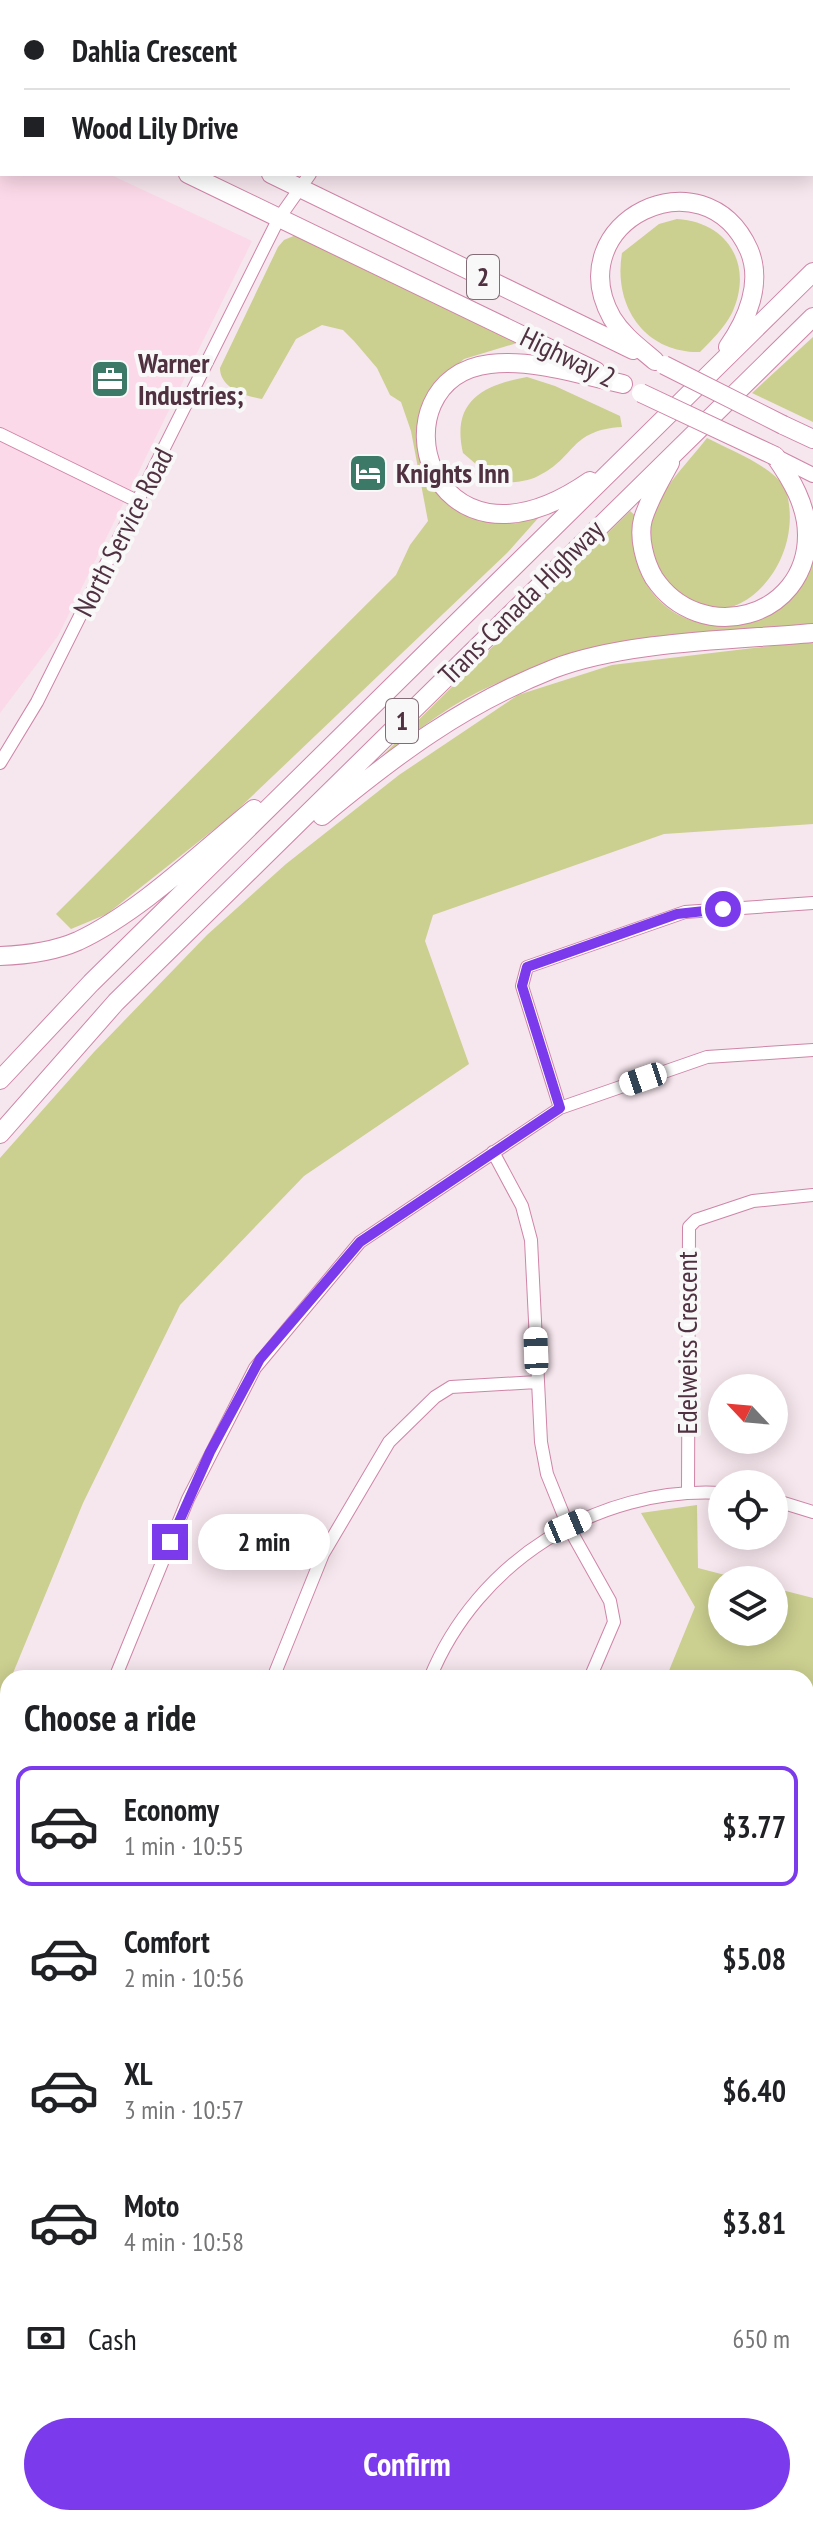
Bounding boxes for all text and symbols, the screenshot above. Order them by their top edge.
text: Dahlia Crescent [72,31,237,70]
text: Wood Lily Drive [72,108,239,147]
road number: 2 [467,255,499,299]
street label: Highway 2 [515,318,622,395]
place label: Warner Industries; [137,344,243,413]
office icon: Warner Industries; [89,358,131,400]
street label: North Service Road [64,441,181,622]
hotel icon: Knights Inn [347,452,389,494]
place label: Knights Inn [396,454,510,491]
street label: Trans-Canada Highway [430,511,612,692]
road number: 1 [386,699,418,743]
route start [705,891,741,927]
car [616,1060,670,1098]
street label: Edelweiss Crescent [668,1251,705,1435]
car [523,1327,549,1375]
north arrow [708,1374,788,1454]
map controls [708,1374,788,1646]
button: locate [708,1470,788,1550]
car [541,1506,595,1546]
callout: 2 min [198,1514,330,1570]
route end [152,1524,188,1560]
text: 2 min [238,1525,290,1558]
button: layers [708,1566,788,1646]
text: Choose a ride [24,1694,196,1741]
icon: car [28,1790,100,1862]
text: Economy [124,1790,219,1829]
text: $3.77 [722,1807,786,1846]
text: 1 min · 10:55 [124,1829,244,1862]
icon: car [28,1922,100,1994]
text: Comfort [124,1922,210,1961]
text: $5.08 [722,1939,786,1978]
text: 2 min · 10:56 [124,1961,244,1994]
icon: car [28,2054,100,2126]
text: XL [124,2054,153,2093]
text: $6.40 [722,2071,786,2110]
text: 3 min · 10:57 [124,2093,244,2126]
icon: car [28,2186,100,2258]
text: Moto [124,2186,179,2225]
text: $3.81 [722,2203,786,2242]
text: 4 min · 10:58 [124,2225,244,2258]
icon: cash [24,2316,68,2360]
text: Cash [88,2319,137,2358]
text: 650 m [732,2322,790,2355]
button: Confirm [24,2418,790,2510]

